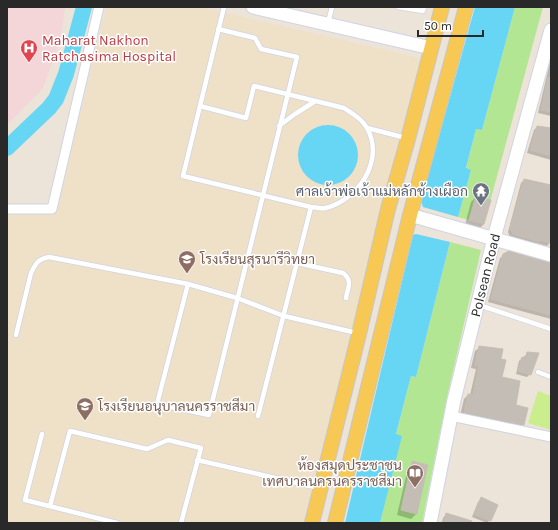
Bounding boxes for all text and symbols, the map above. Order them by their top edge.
scale bar [418,12,483,38]
text: 50 m [424,19,452,33]
place label: Maharat Nakhon Ratchasima Hospital [42,32,176,65]
hospital icon: Maharat Nakhon Ratchasima Hospital [19,38,39,63]
temple icon: ศาลเจ้าพ่อเจ้าแม่หลักช้างเผือก [471,181,491,206]
place label: ศาลเจ้าพ่อเจ้าแม่หลักช้างเผือก [296,182,468,200]
street label: Polsean Road [467,232,504,319]
school or university icon: โรงเรียนสุรนารีวิทยา [177,249,197,274]
place label: โรงเรียนสุรนารีวิทยา [199,250,315,269]
school or university icon: โรงเรียนอนุบาลนครราชสีมา [75,396,95,421]
place label: โรงเรียนอนุบาลนครราชสีมา [97,397,255,416]
place label: ห้องสมุดประชาชน เทศบาลนครนครราชสีมา [262,456,402,490]
library icon: ห้องสมุดประชาชน เทศบาลนครนครราชสีมา [405,463,425,488]

